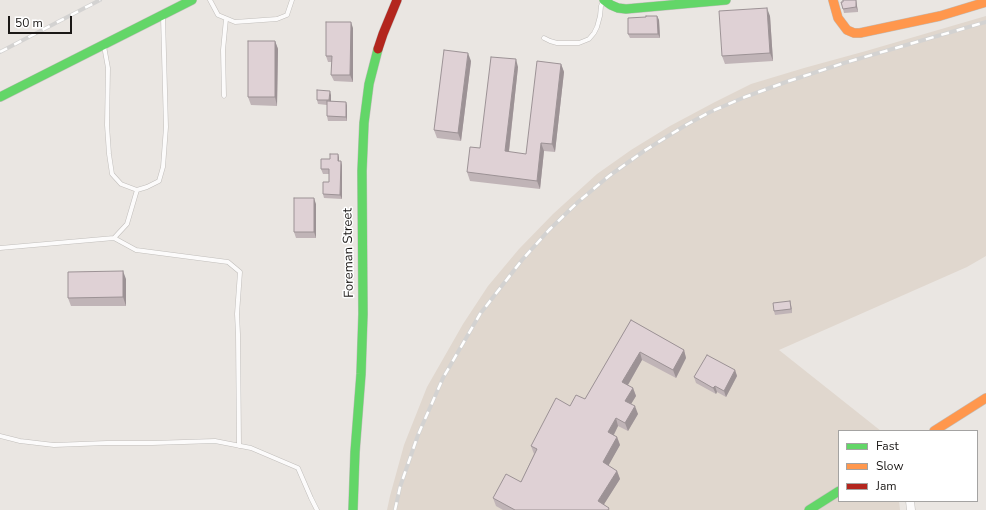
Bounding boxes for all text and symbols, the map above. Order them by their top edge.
scale bar [10,8,74,34]
text: 50 m [15,15,43,31]
street label: Foreman Street [340,208,358,298]
legend [838,430,978,502]
text: Fast [876,438,899,454]
text: Slow [876,458,904,474]
text: Jam [876,478,897,494]

